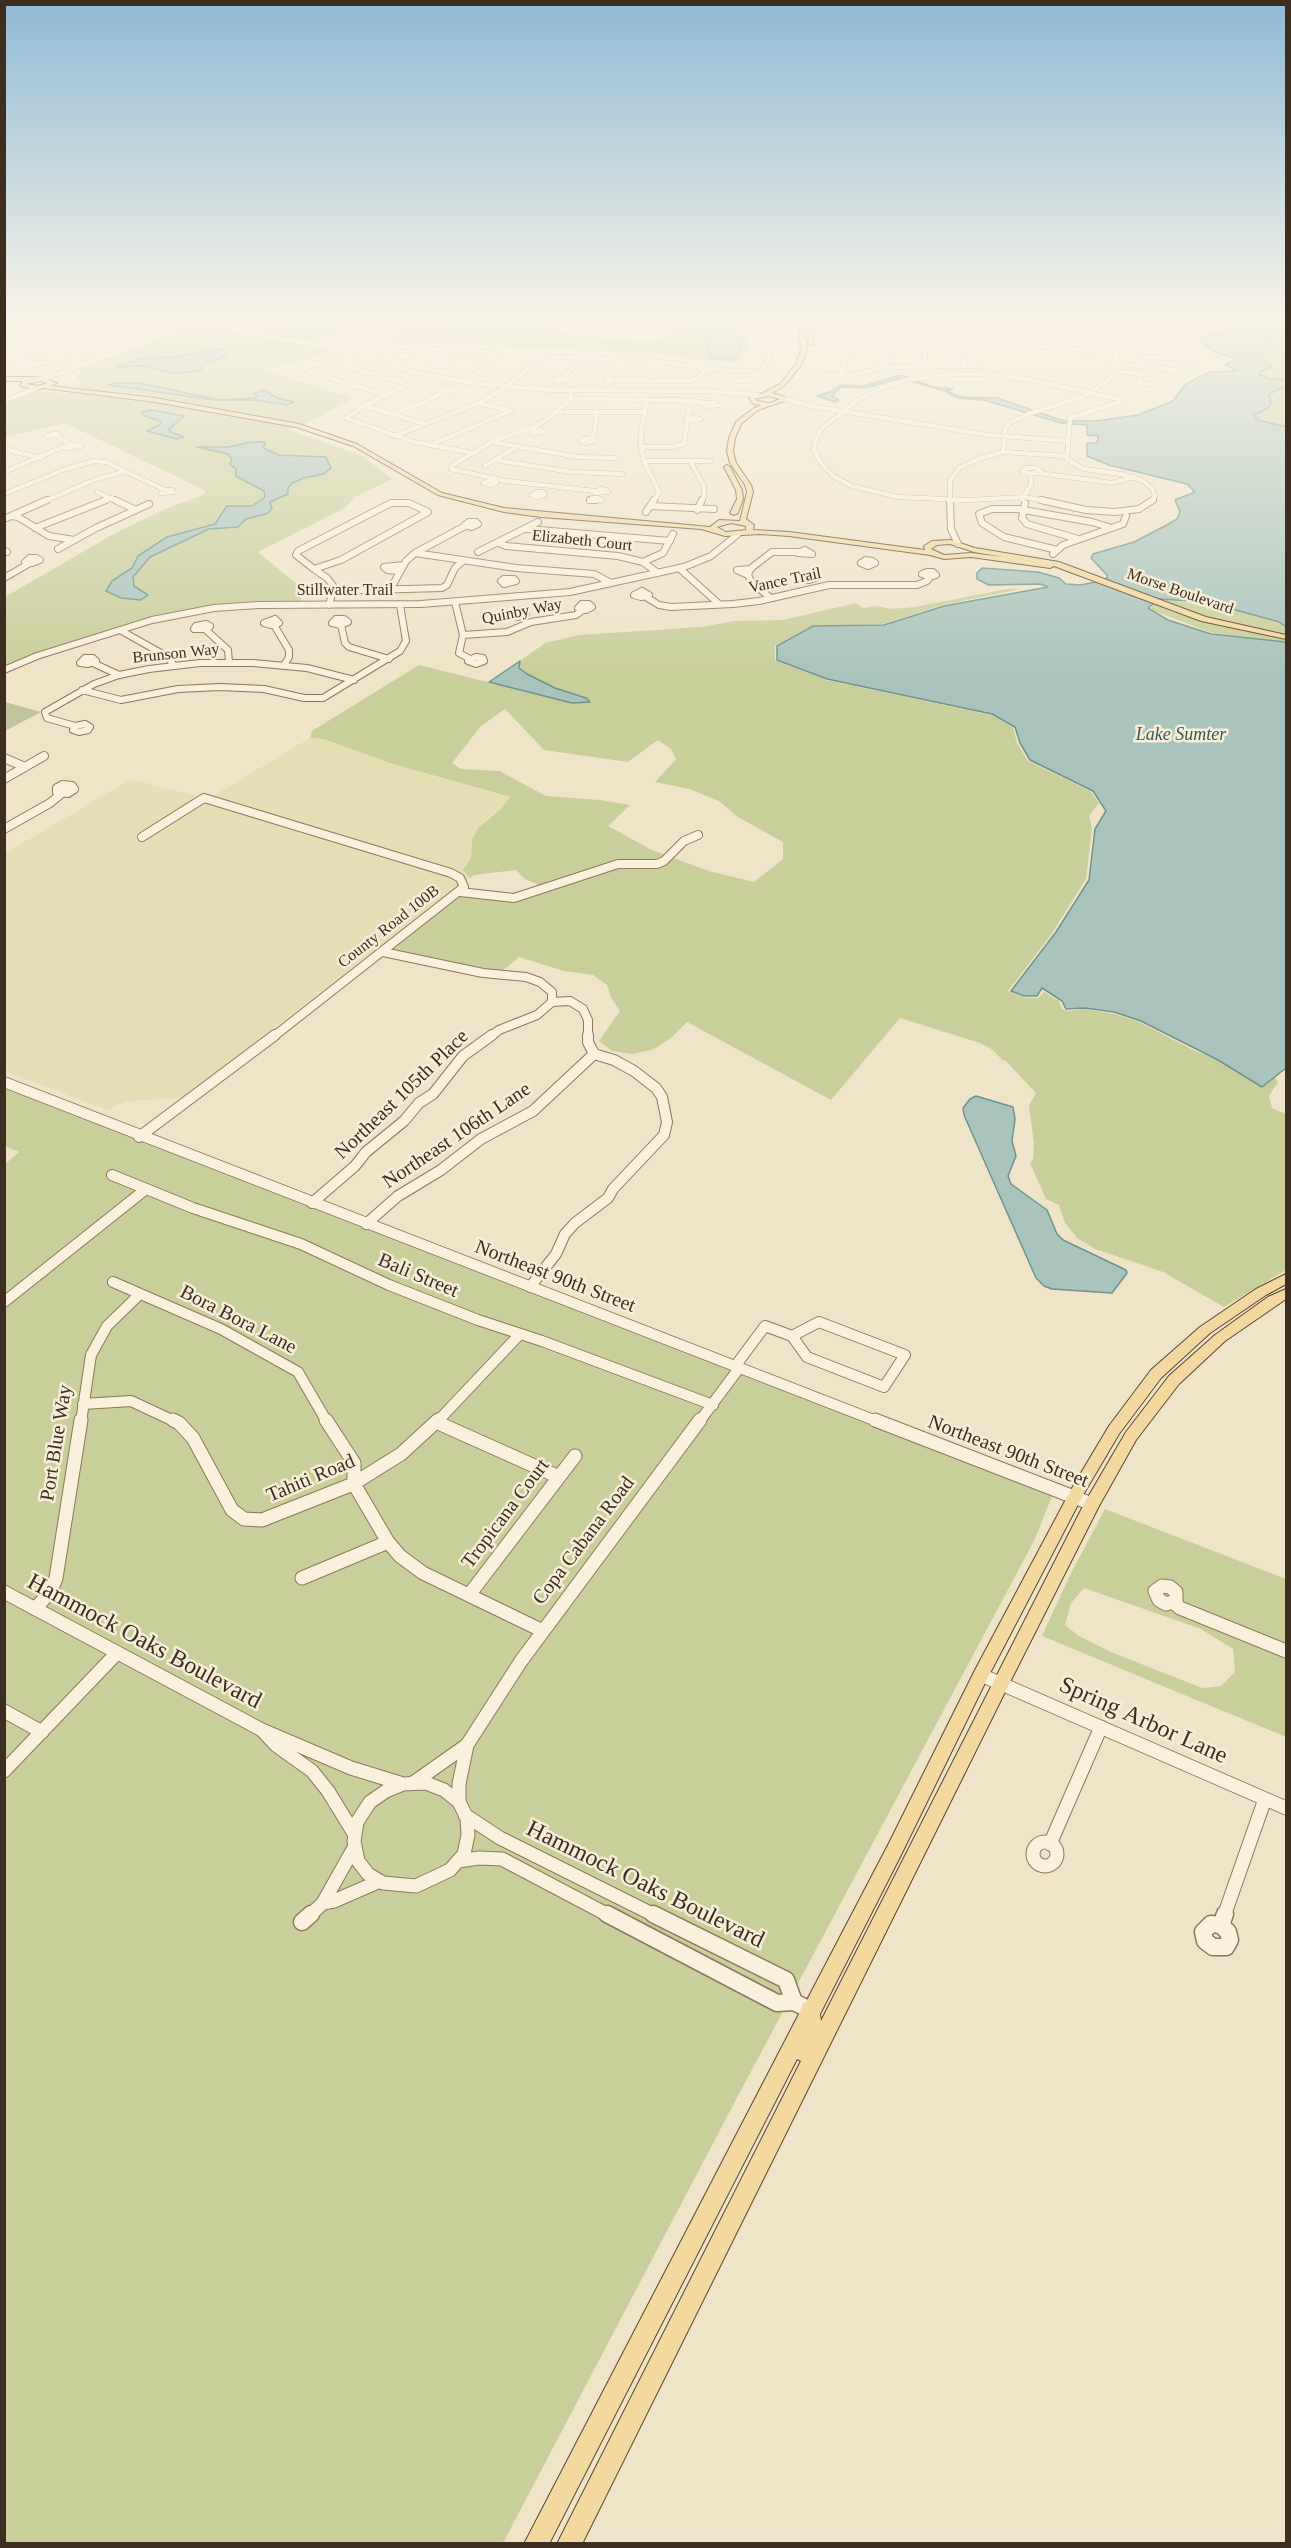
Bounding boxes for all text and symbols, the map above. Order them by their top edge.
street label: Elizabeth Court [531,526,633,556]
street label: Vance Trail [747,564,823,598]
street label: Morse Boulevard [1124,565,1236,619]
street label: Stillwater Trail [297,581,393,601]
street label: Quinby Way [480,595,564,629]
street label: Brunson Way [132,640,220,668]
water label: Lake Sumter [1136,724,1226,746]
street label: County Road 100B [334,881,444,973]
street label: Northeast 105th Place [330,1025,474,1165]
street label: Northeast 106th Lane [378,1078,536,1194]
street label: Northeast 90th Street [471,1235,639,1319]
street label: Bali Street [374,1248,462,1304]
street label: Bora Bora Lane [176,1280,300,1360]
street label: Port Blue Way [36,1383,78,1503]
street label: Northeast 90th Street [924,1410,1092,1494]
street label: Tahiti Road [263,1450,359,1508]
street label: Tropicana Court [457,1455,555,1573]
street label: Copa Cabana Road [528,1472,640,1610]
street label: Hammock Oaks Boulevard [22,1568,266,1716]
street label: Spring Arbor Lane [1054,1671,1232,1771]
street label: Hammock Oaks Boulevard [521,1815,769,1955]

